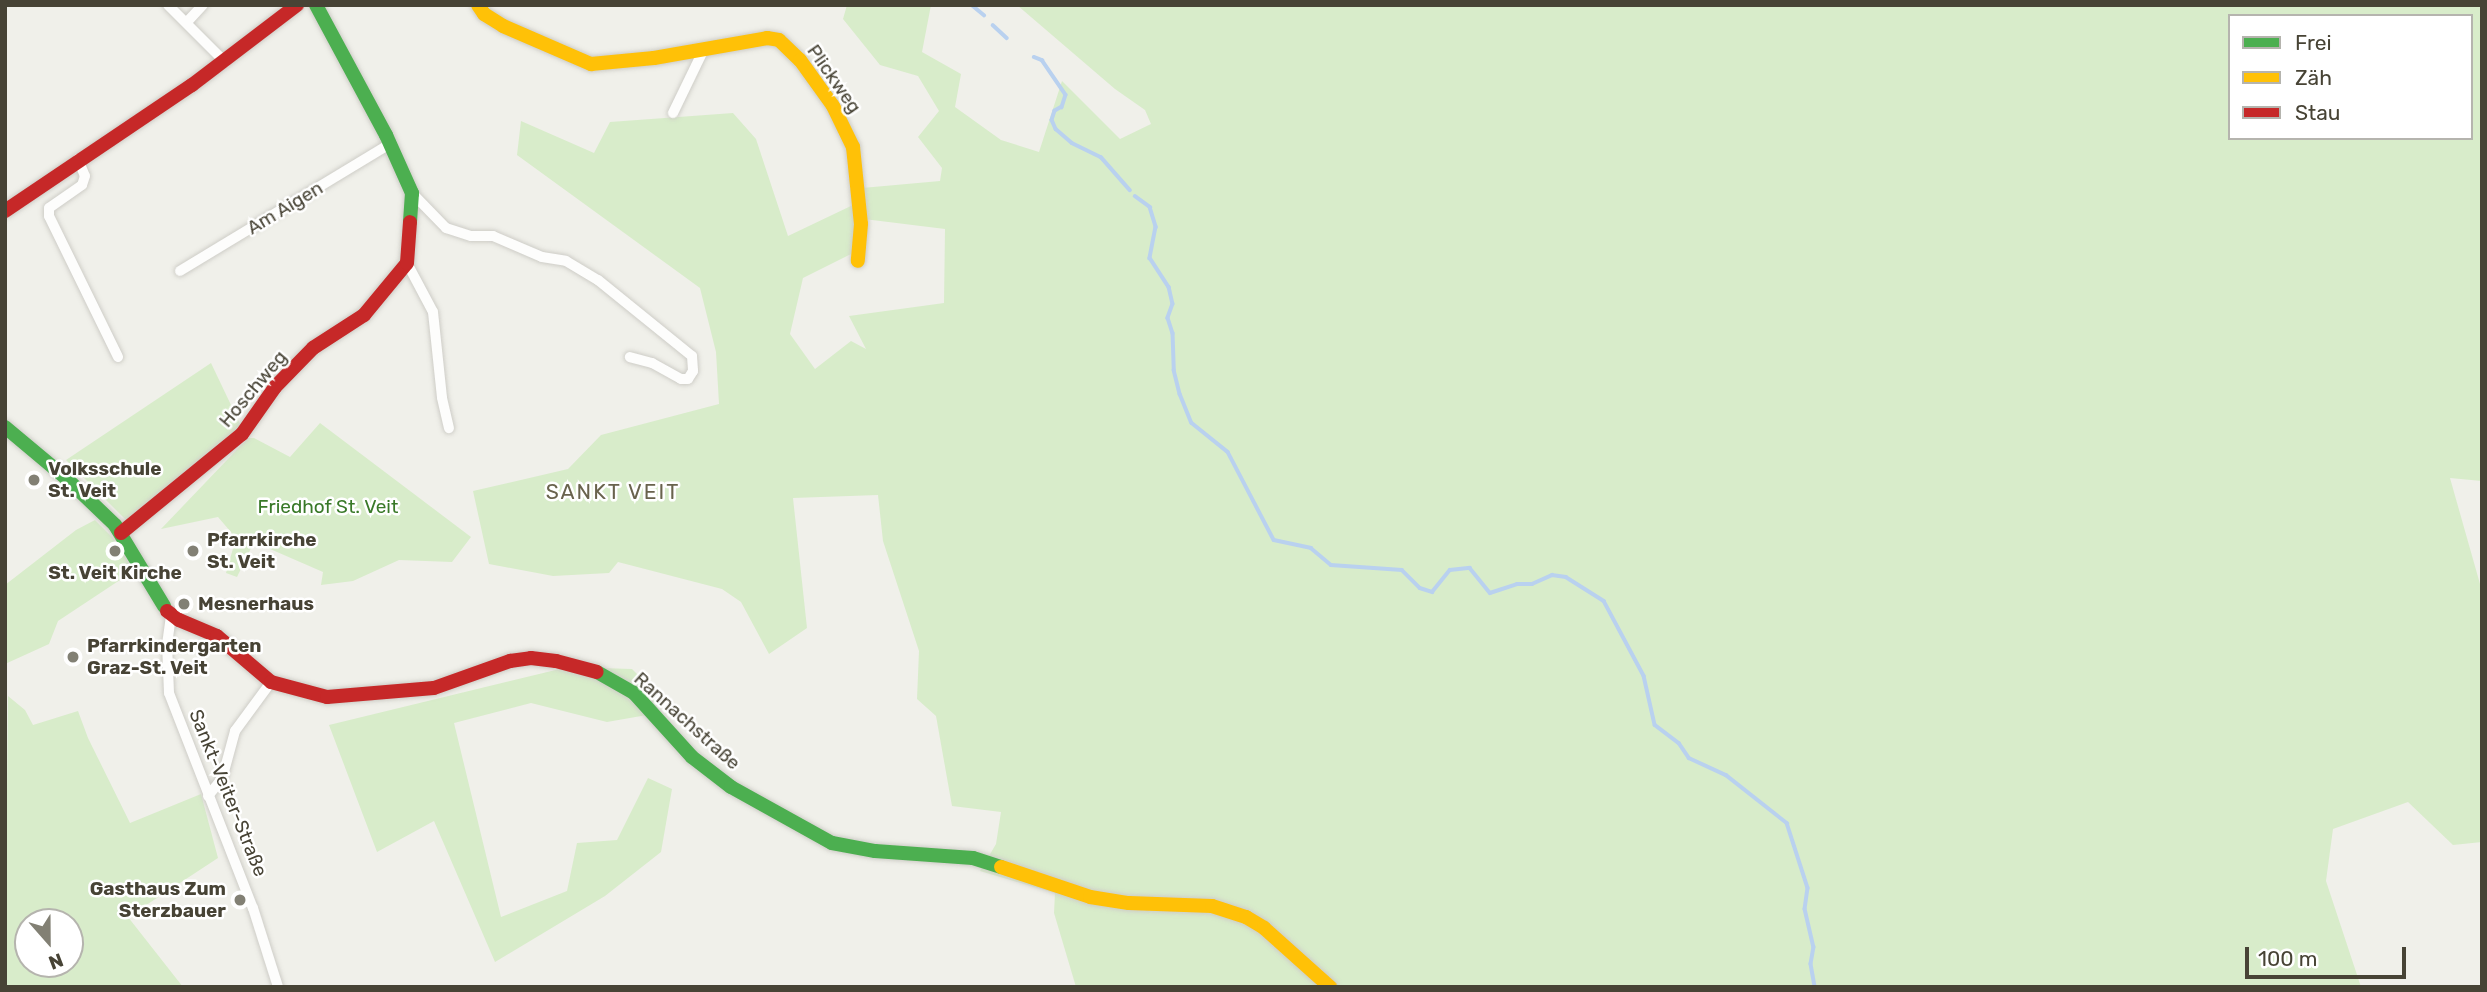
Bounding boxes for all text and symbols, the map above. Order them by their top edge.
legend [2228,14,2473,140]
text: Frei [2295,30,2332,55]
street label: Plickweg [802,40,866,118]
text: Zäh [2295,65,2332,90]
text: Stau [2295,100,2341,125]
street label: Am Aigen [243,176,327,240]
street label: Hoschweg [214,346,292,432]
place label: Volksschule St. Veit [48,458,162,502]
marker: Volksschule St. Veit [26,472,42,488]
district label: SANKT VEIT [546,479,680,505]
park label: Friedhof St. Veit [257,496,399,518]
place label: Pfarrkirche St. Veit [207,529,317,573]
marker: St. Veit Kirche [107,543,123,559]
marker: Pfarrkirche St. Veit [185,543,201,559]
place label: St. Veit Kirche [48,562,182,584]
place label: Mesnerhaus [198,593,314,615]
marker: Mesnerhaus [176,596,192,612]
place label: Pfarrkindergarten Graz-St. Veit [87,635,261,679]
marker: Pfarrkindergarten Graz-St. Veit [65,649,81,665]
street label: Rannachstraße [629,667,745,775]
street label: Sankt-Veiter-Straße [184,706,272,880]
place label: Gasthaus Zum Sterzbauer [90,878,226,922]
marker: Gasthaus Zum Sterzbauer [232,892,248,908]
north arrow [14,908,84,978]
scale bar [2249,932,2410,976]
text: 100 m [2258,946,2317,971]
text: N [45,948,66,974]

